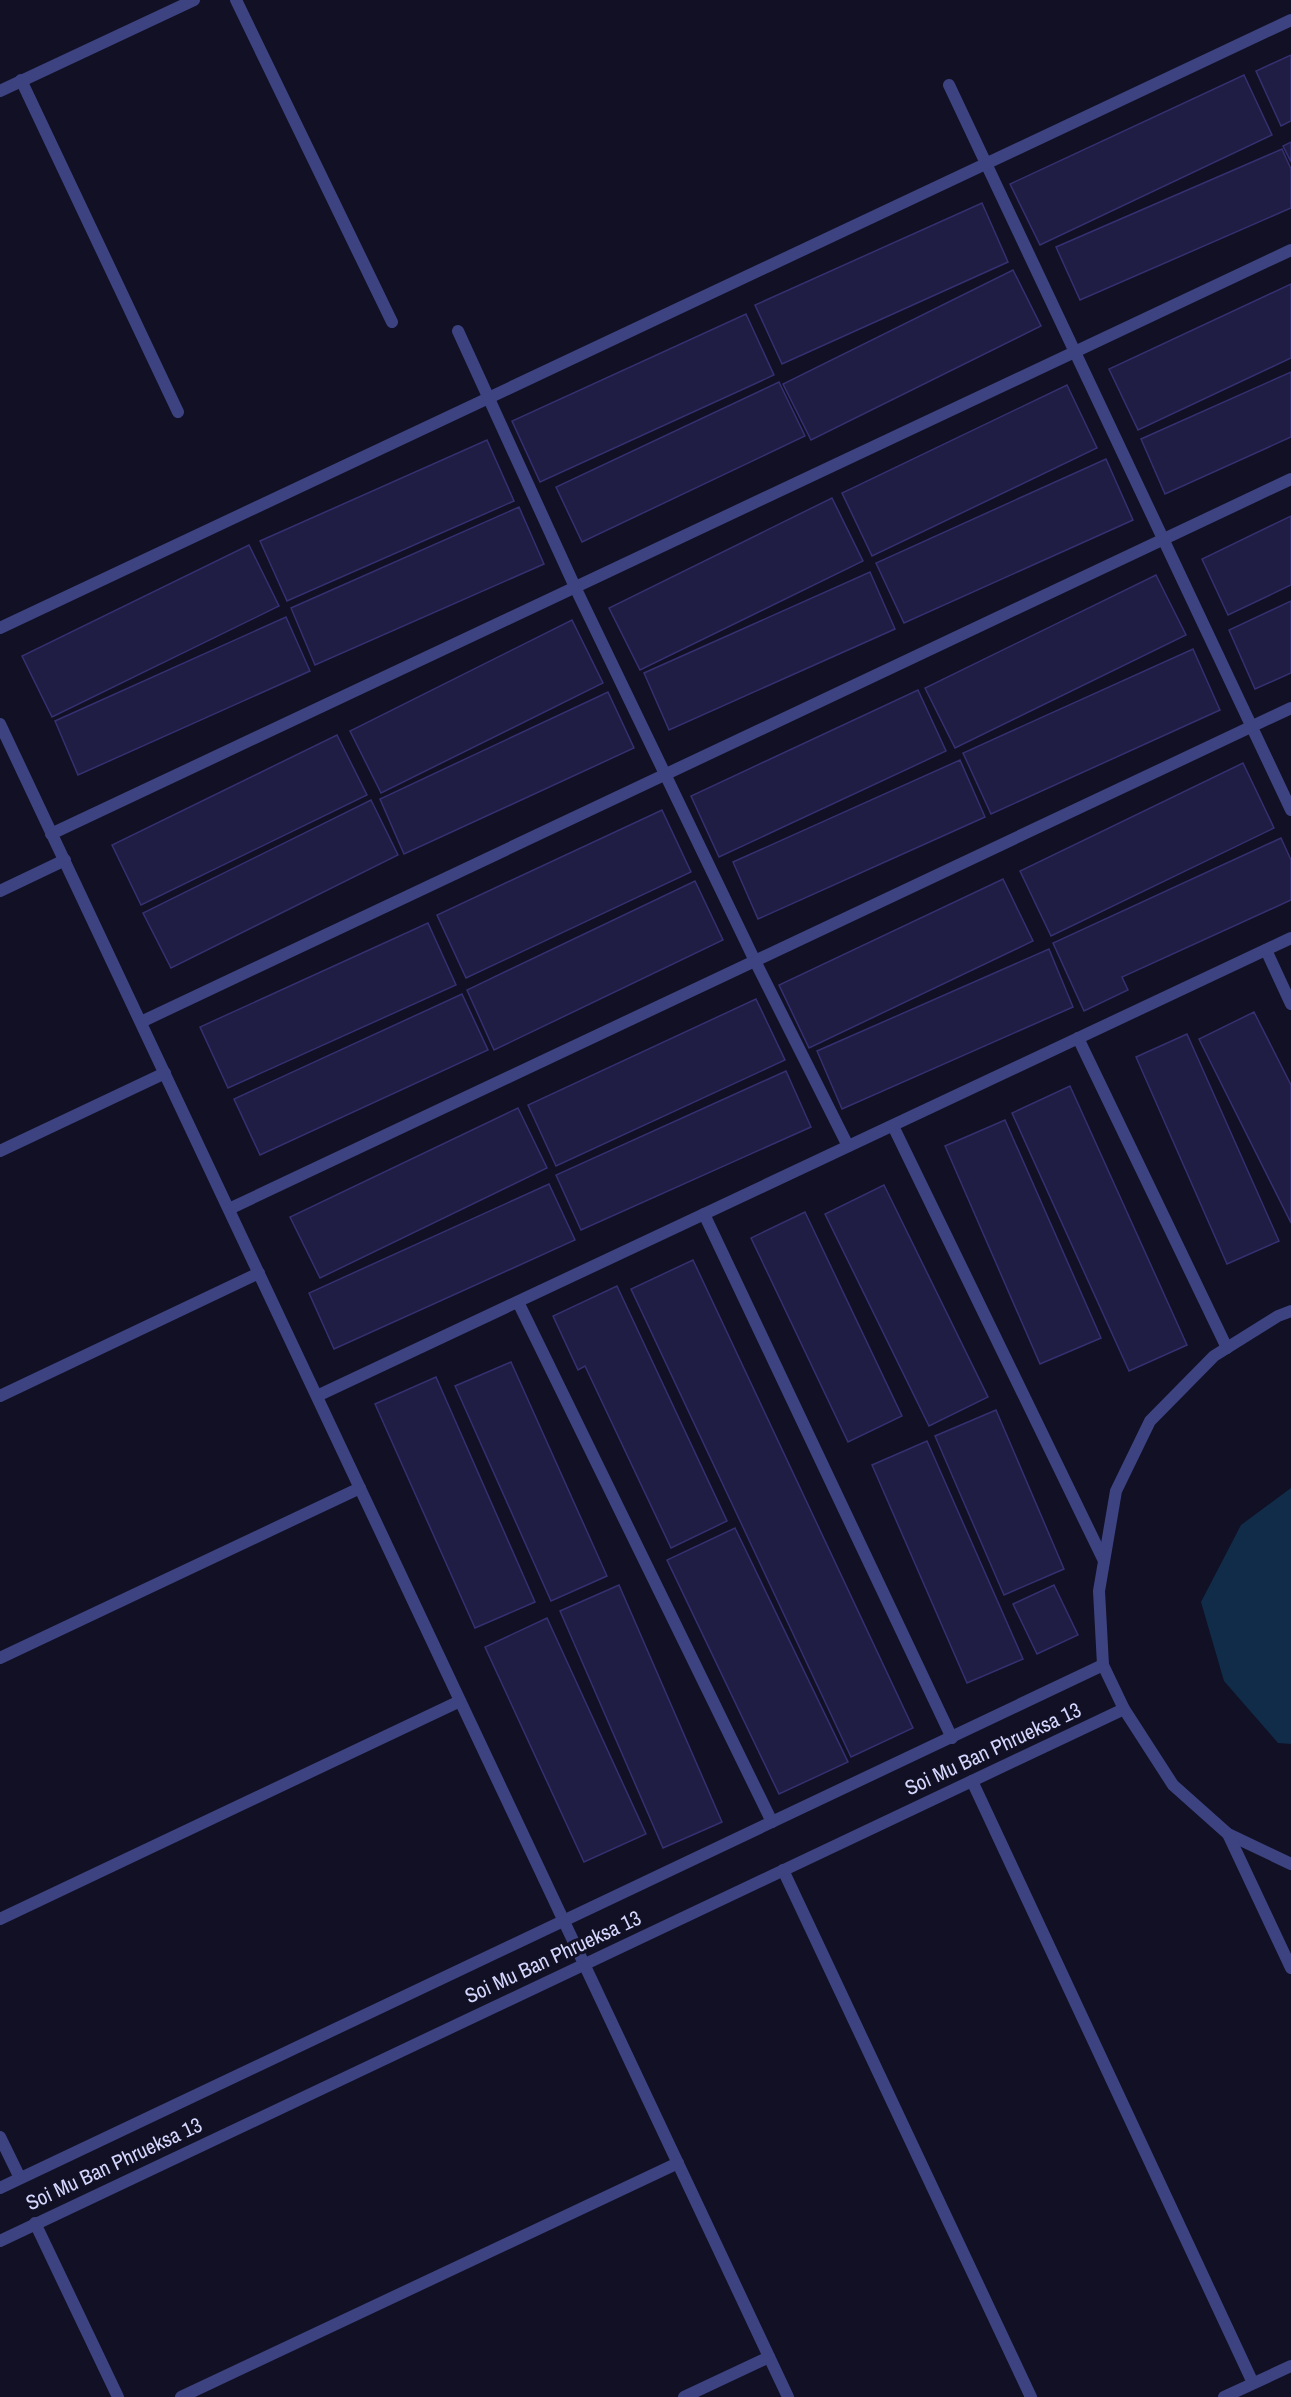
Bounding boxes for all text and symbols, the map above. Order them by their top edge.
street label: Soi Mu Ban Phrueksa 13 [900,1695,1086,1802]
street label: Soi Mu Ban Phrueksa 13 [460,1903,646,2010]
street label: Soi Mu Ban Phrueksa 13 [21,2110,207,2217]

